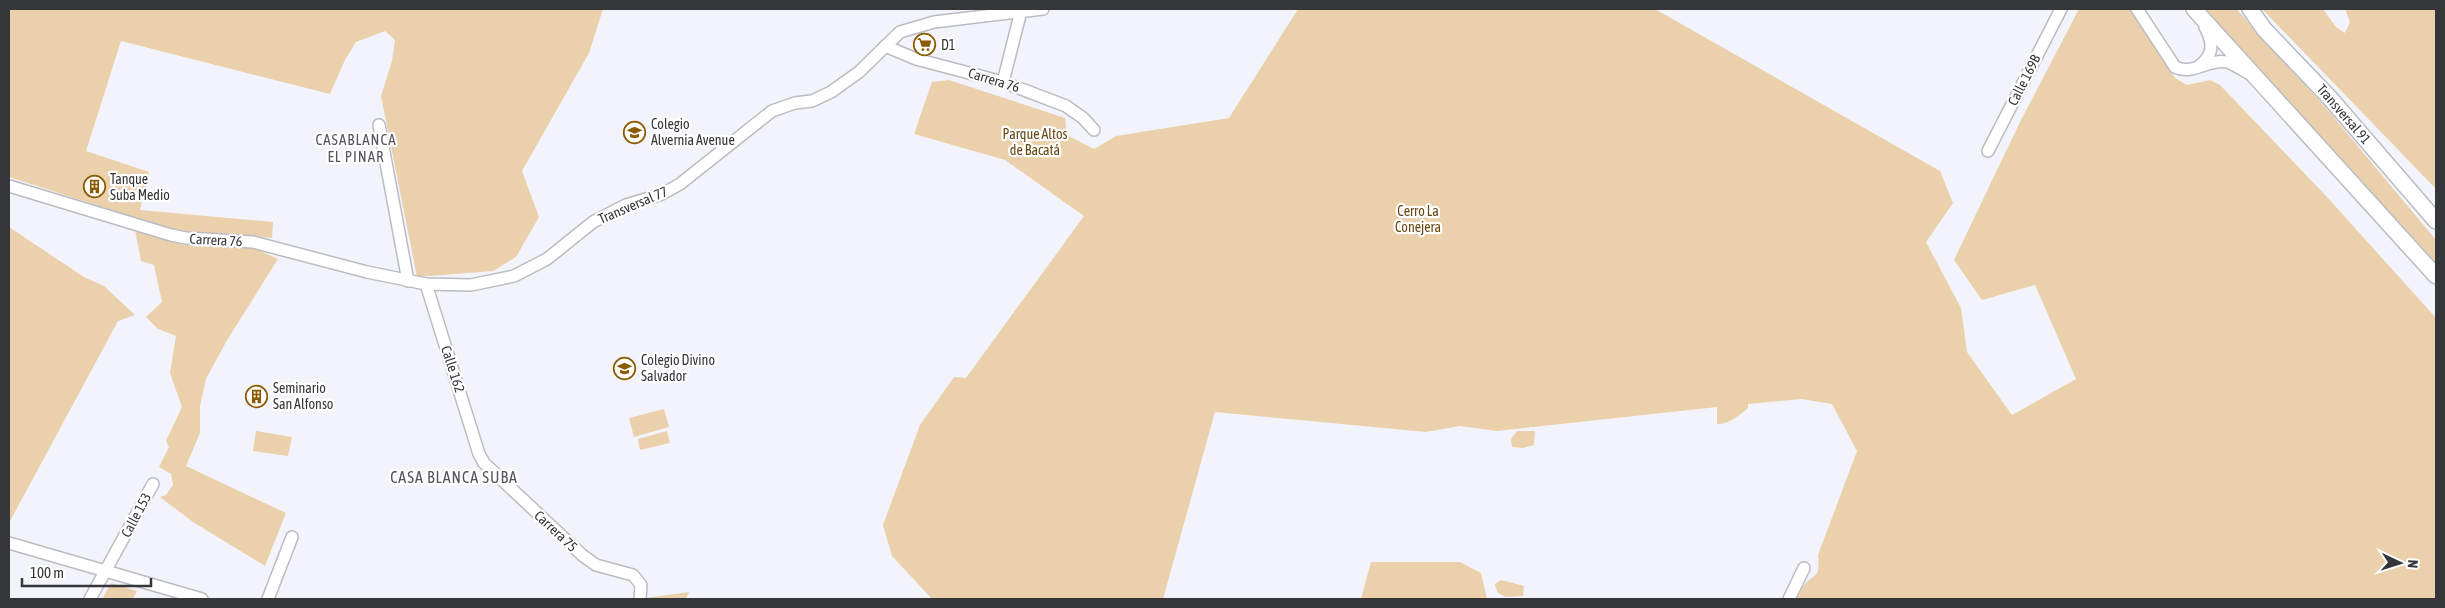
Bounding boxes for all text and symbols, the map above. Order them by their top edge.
supermarket icon: D1 [913,33,937,57]
place label: D1 [941,37,955,53]
street label: Calle 169B [2004,52,2044,108]
street label: Carrera 76 [966,65,1022,95]
street label: Transversal 91 [2314,81,2374,147]
place label: Colegio Alvernia Avenue [651,116,735,148]
school or university icon: Colegio Alvernia Avenue [623,120,647,144]
park label: Parque Altos de Bacatá [1003,126,1067,158]
district label: CASABLANCA EL PINAR [316,131,396,165]
place label: Tanque Suba Medio [110,171,170,203]
building icon: Tanque Suba Medio [82,175,106,199]
street label: Transversal 77 [596,183,670,227]
park label: Cerro La Conejera [1395,203,1441,235]
street label: Carrera 76 [189,231,243,249]
street label: Calle 162 [438,344,468,394]
place label: Colegio Divino Salvador [641,352,715,384]
school or university icon: Colegio Divino Salvador [613,356,637,380]
place label: Seminario San Alfonso [273,380,333,412]
building icon: Seminario San Alfonso [245,384,269,408]
district label: CASA BLANCA SUBA [390,468,518,486]
street label: Calle 153 [118,490,154,540]
street label: Carrera 75 [531,507,581,555]
north arrow [2375,538,2425,588]
scale bar [22,556,151,588]
text: N [2405,559,2421,569]
text: 100 m [30,564,64,581]

